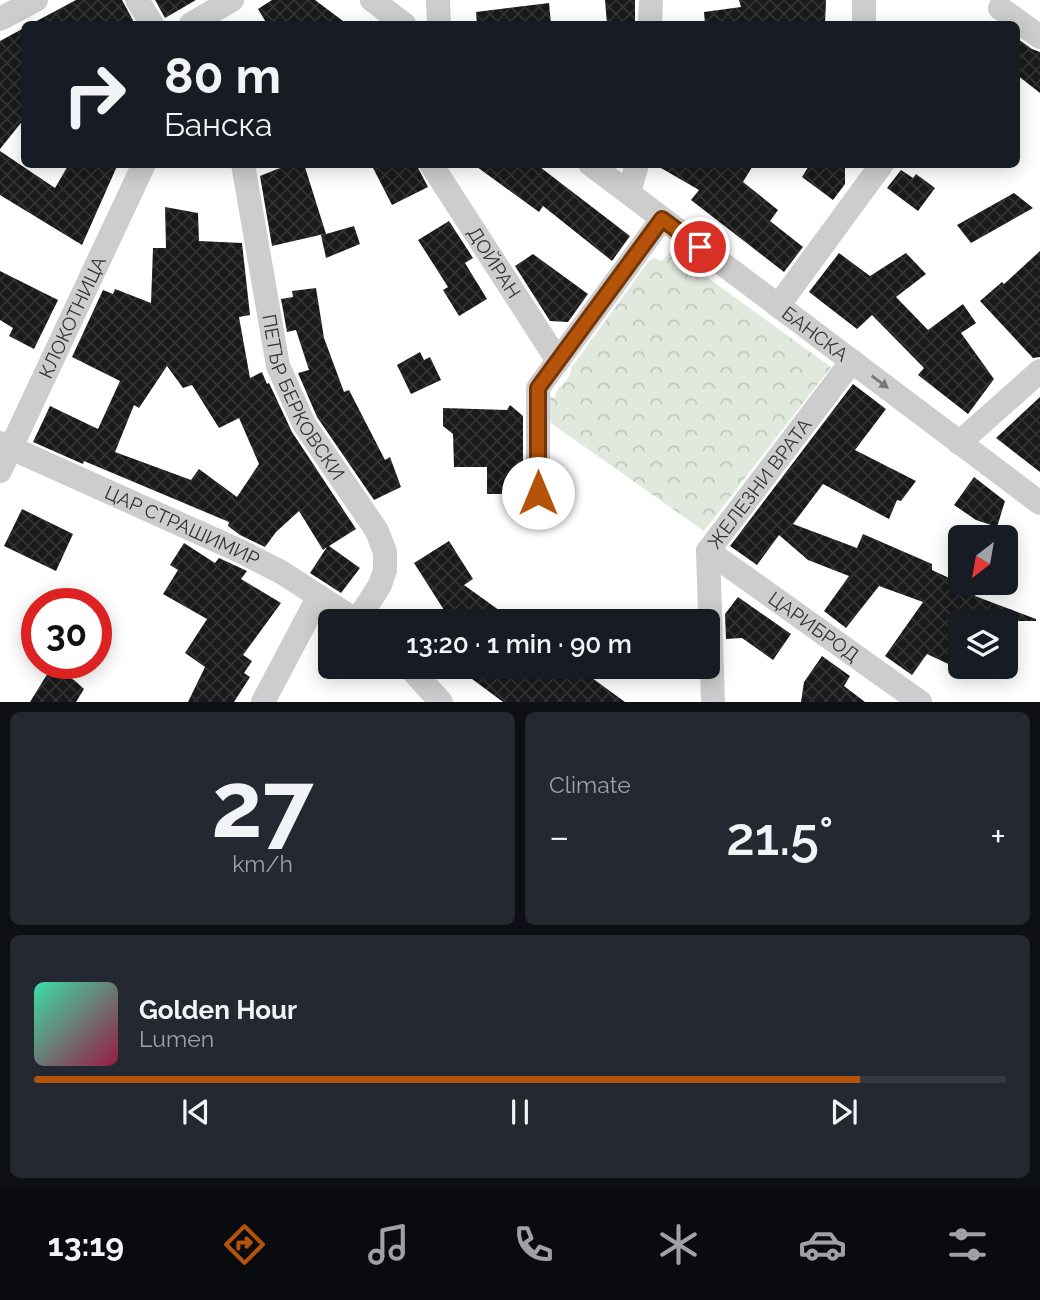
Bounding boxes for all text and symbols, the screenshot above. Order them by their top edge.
text: 80 m [164,47,281,104]
icon: right [49,49,140,140]
text: Банска [164,106,273,143]
pin [670,217,730,277]
street label: ДОЙРАН [463,222,526,302]
icon: arrive [681,228,719,266]
street label: КЛОКОТНИЦА [34,252,110,382]
street label: БАНСКА [778,302,853,366]
street label: ПЕТЪР БЕРКОВСКИ [258,313,350,484]
one-way arrow [870,375,888,390]
street label: ЖЕЛЕЗНИ ВРАТА [703,414,816,553]
position arrow [501,456,575,530]
street label: ЦАР СТРАШИМИР [102,481,263,570]
north arrow [948,525,1018,595]
map controls [948,525,1018,679]
street label: ЦАРИБРОД [764,587,863,666]
speed limit sign: 30 [21,588,112,679]
button: layers [948,609,1018,679]
text: 13:20 · 1 min · 90 m [406,629,632,659]
text: 27 [211,751,314,858]
text: Climate [549,771,631,798]
text: 21.5° [726,806,833,867]
text: − [549,814,569,859]
text: + [990,814,1006,859]
text: km/h [232,850,293,877]
text: Golden Hour [139,995,297,1025]
text: Lumen [139,1025,214,1052]
icon: previous [177,1093,215,1131]
icon: pause [501,1093,539,1131]
icon: next [825,1093,863,1131]
icon: directions [220,1220,269,1269]
icon: music [364,1220,413,1269]
icon: phone [509,1220,558,1269]
icon: climate [654,1220,703,1269]
icon: car [798,1220,847,1269]
icon: filters [943,1220,992,1269]
text: 13:19 [48,1226,124,1263]

